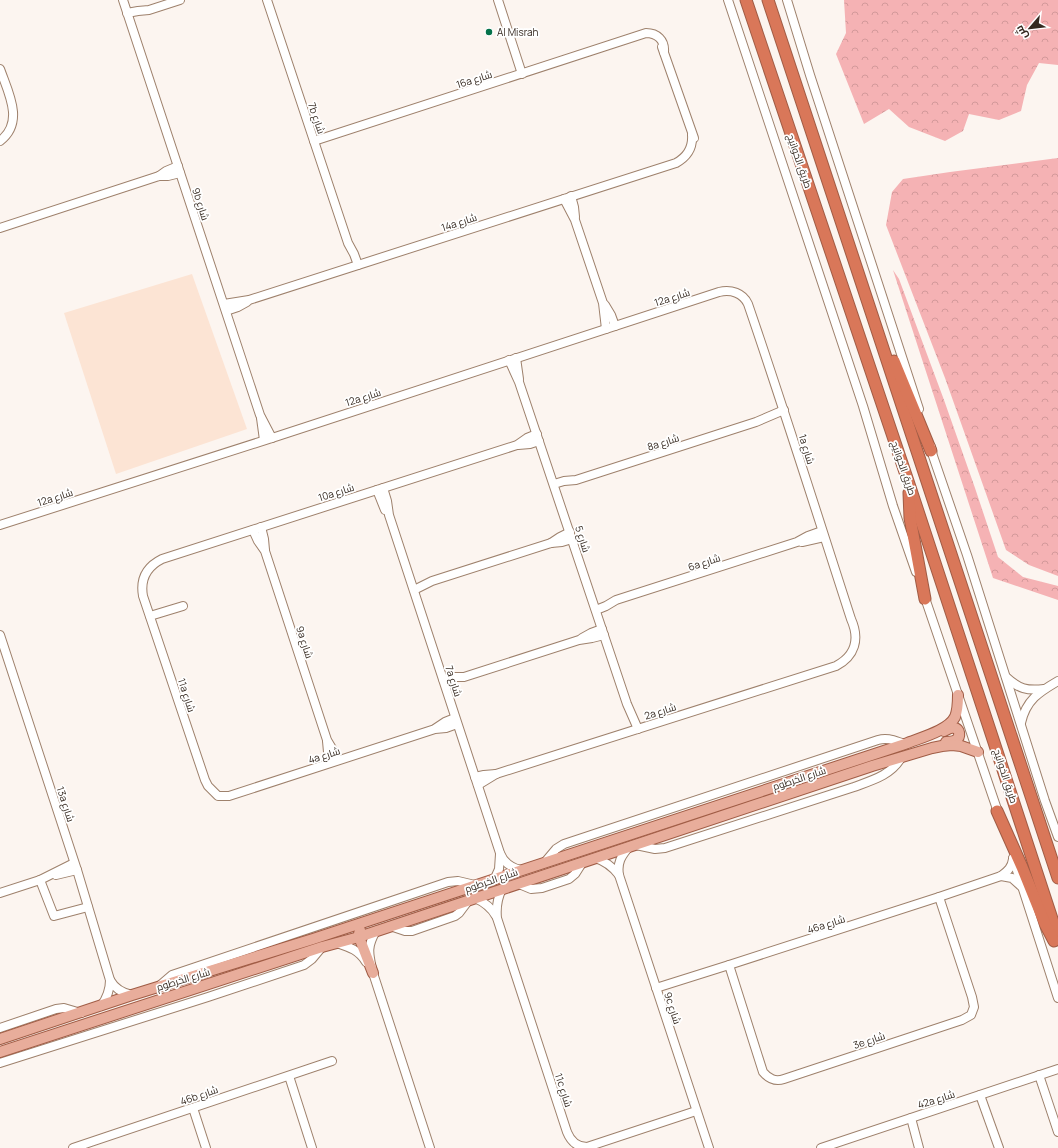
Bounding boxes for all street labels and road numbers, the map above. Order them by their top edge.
street label: 16a شارع [454,67,494,91]
street label: 7b شارع [305,100,329,136]
street label: طريق الخوانيج [784,132,816,190]
street label: 9b شارع [189,186,213,222]
street label: 14a شارع [439,210,479,234]
street label: 12a شارع [652,285,692,309]
street label: 12a شارع [343,385,383,409]
street label: 8a شارع [645,430,681,454]
street label: 1a شارع [796,432,818,466]
street label: طريق الخوانيج [888,439,920,497]
street label: 10a شارع [316,480,356,504]
street label: 12a شارع [35,485,75,509]
street label: شارع 5 [572,524,594,554]
street label: 6a شارع [686,550,722,574]
street label: 9a شارع [293,624,317,660]
street label: 7a شارع [442,664,466,698]
street label: 11a شارع [175,676,199,714]
street label: 2a شارع [642,699,678,723]
street label: 4a شارع [306,743,342,767]
street label: طريق الخوانيج [991,747,1021,805]
street label: شارع الخرطوم [771,763,828,794]
street label: 13a شارع [54,785,78,823]
street label: شارع الخرطوم [463,864,520,897]
street label: 46a شارع [805,911,847,937]
street label: شارع الخرطوم [155,964,212,995]
street label: 9c شارع [661,990,685,1026]
street label: 3e شارع [851,1028,887,1052]
street label: 11c شارع [552,1071,576,1109]
street label: 46b شارع [178,1082,220,1108]
street label: 42a شارع [916,1086,956,1112]

